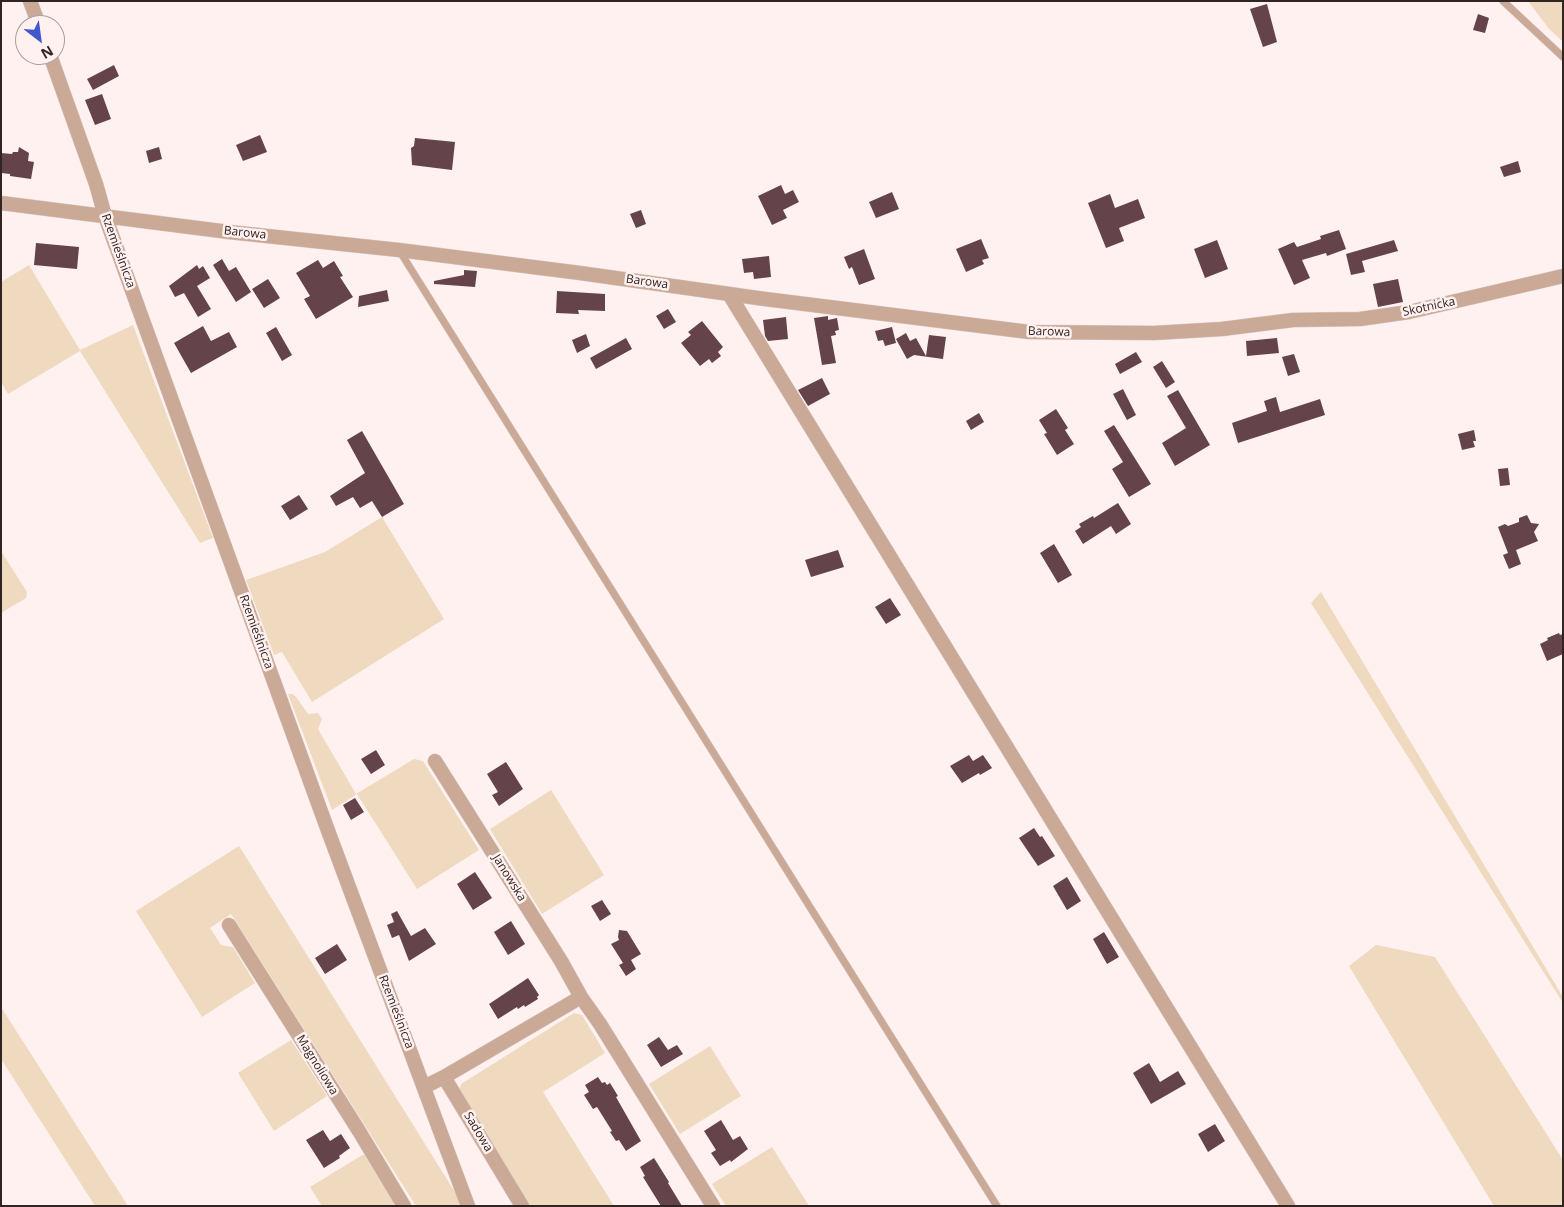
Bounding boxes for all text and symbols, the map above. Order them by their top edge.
north arrow [15,15,65,65]
text: N [38,41,57,64]
street label: Rzemieślnicza [98,212,138,290]
street label: Barowa [223,224,267,242]
street label: Barowa [625,272,669,292]
street label: Skotnicka [1401,294,1457,320]
street label: Barowa [1028,324,1070,340]
street label: Rzemieślnicza [236,593,276,671]
street label: Janowska [489,852,529,904]
street label: Rzemieślnicza [375,973,417,1051]
street label: Magnoliowa [293,1032,341,1098]
street label: Sadowa [461,1110,495,1154]

